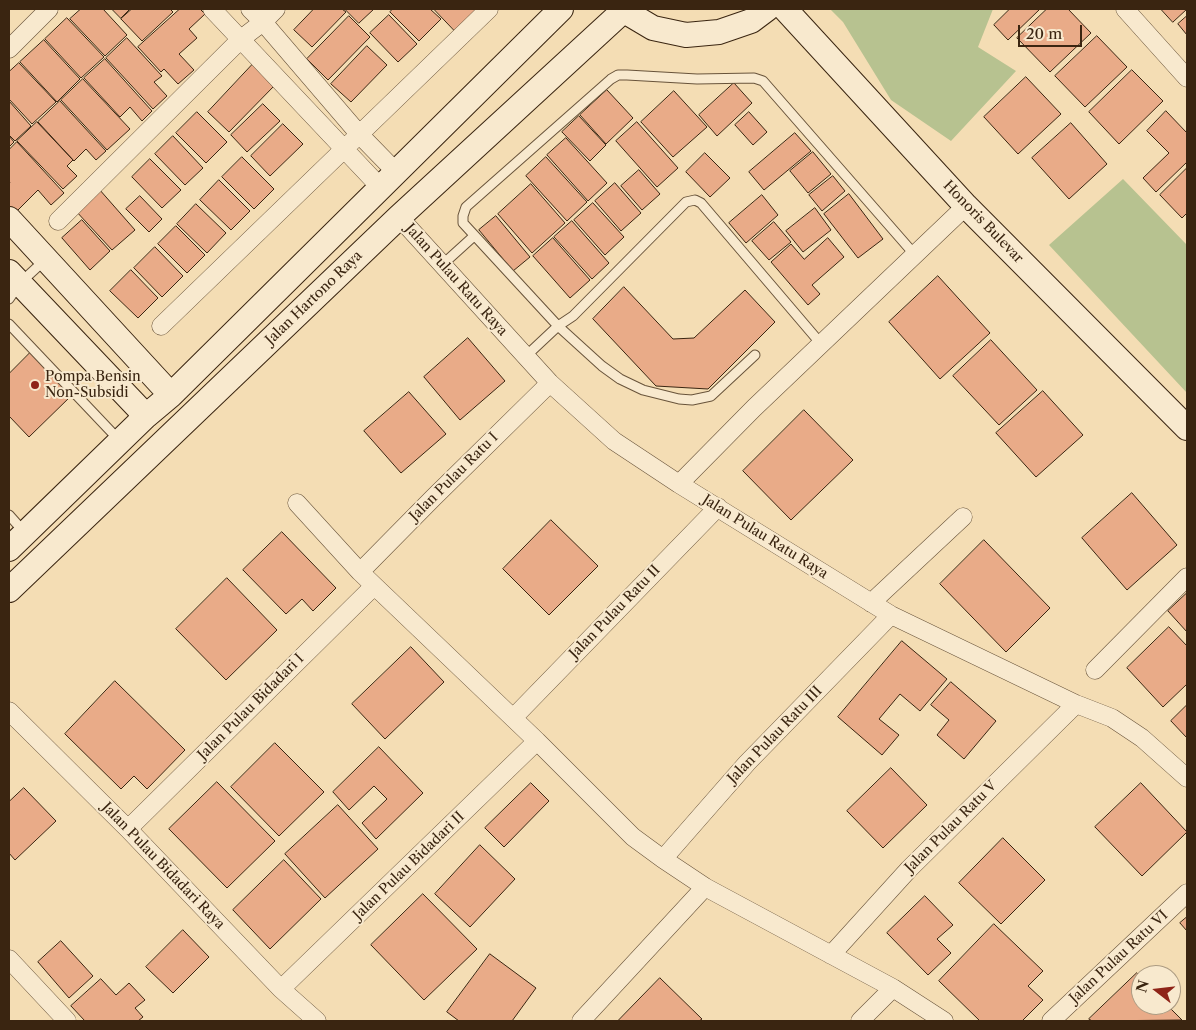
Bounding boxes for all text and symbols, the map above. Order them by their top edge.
scale bar [1021,15,1085,47]
text: 20 m [1026,24,1062,43]
street label: Honoris Bulevar [939,177,1027,267]
street label: Jalan Pulau Ratu Raya [401,221,511,339]
street label: Jalan Hartono Raya [262,247,366,349]
place label: Pompa Bensin Non-Subsidi [45,369,141,402]
marker: Pompa Bensin Non-Subsidi [29,379,41,391]
street label: Jalan Pulau Ratu I [406,429,502,525]
street label: Jalan Pulau Ratu Raya [699,491,831,583]
street label: Jalan Pulau Ratu II [566,562,664,662]
street label: Jalan Pulau Bidadari I [195,651,307,763]
street label: Jalan Pulau Ratu III [724,683,826,787]
street label: Jalan Pulau Ratu V [902,778,1000,876]
street label: Jalan Pulau Bidadari Raya [98,799,228,933]
street label: Jalan Pulau Bidadari II [350,808,468,924]
street label: Jalan Pulau Ratu VI [1066,907,1172,1007]
north arrow [1131,965,1181,1015]
text: N [1132,978,1153,994]

